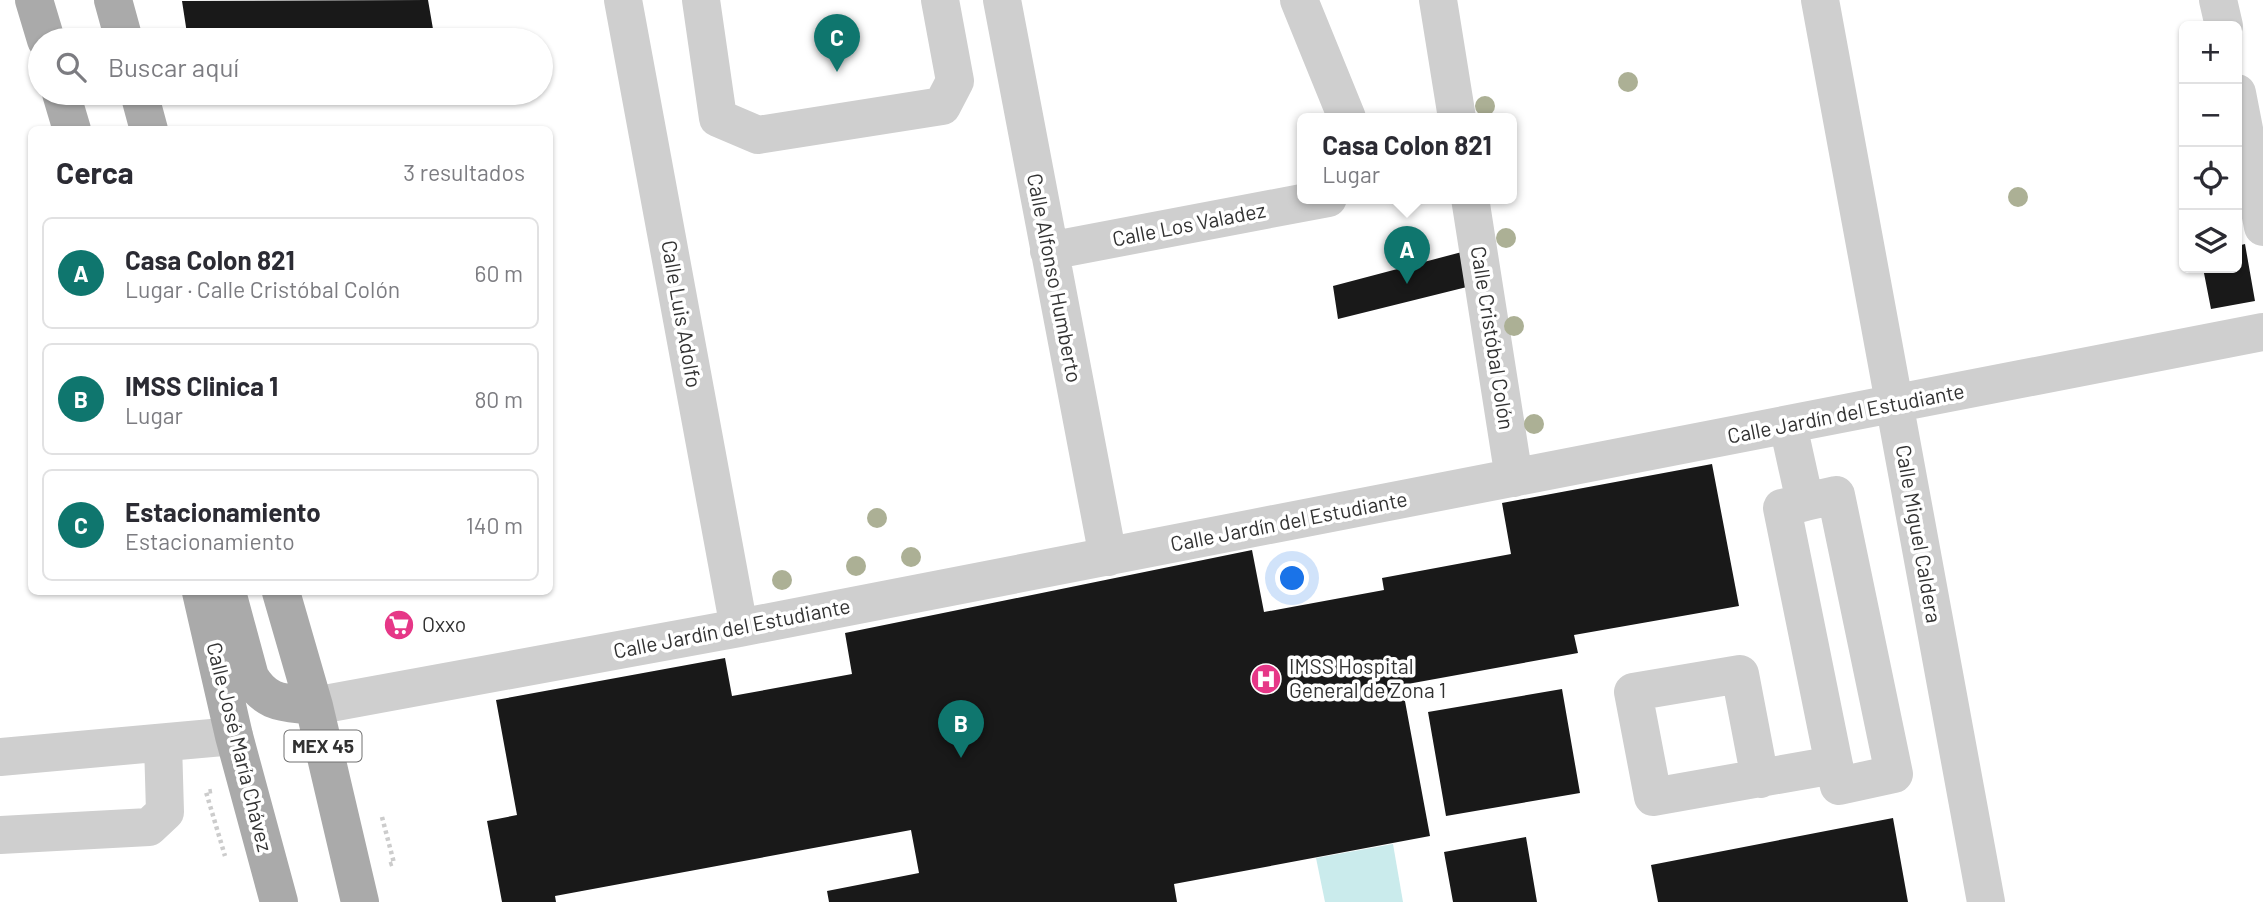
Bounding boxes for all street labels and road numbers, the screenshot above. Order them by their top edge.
street label: Calle Alfonso Humberto [1023,171,1088,384]
street label: Calle Los Valadez [1110,196,1268,251]
street label: Calle Luis Adolfo [657,238,708,389]
street label: Calle Cristóbal Colón [1467,244,1520,431]
street label: Calle Jardín del Estudiante [1725,377,1966,448]
street label: Calle Miguel Caldera [1891,443,1947,625]
street label: Calle Jardín del Estudiante [1168,485,1409,556]
street label: Calle Jardín del Estudiante [611,592,852,663]
street label: Calle José María Chávez [202,639,279,854]
road number: MEX 45 [284,730,362,762]

